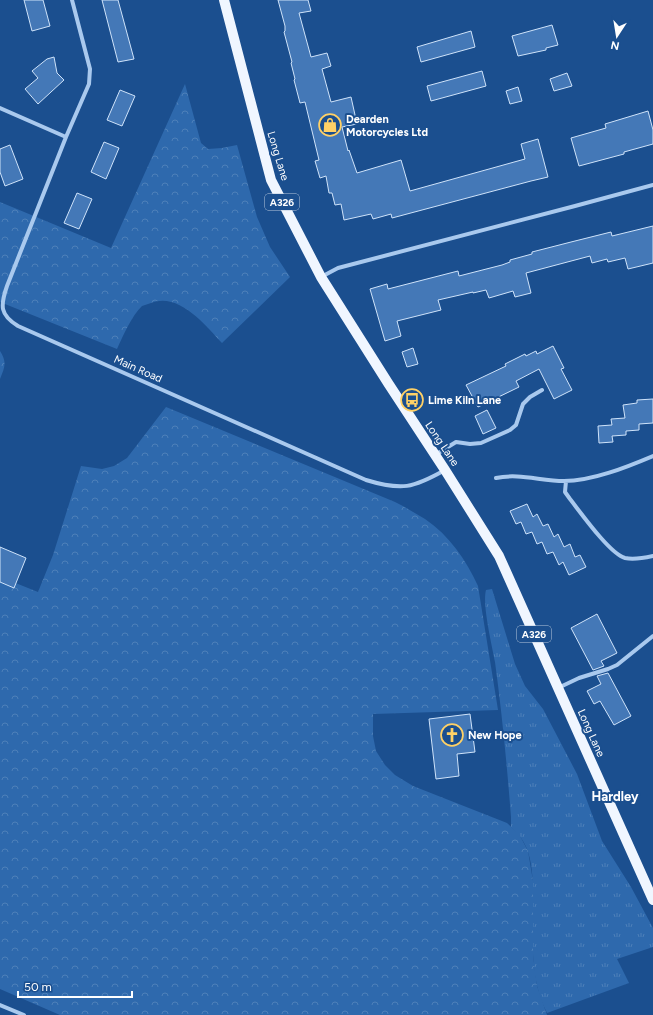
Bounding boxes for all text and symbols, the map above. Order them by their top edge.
north arrow [597,16,637,56]
text: N [610,38,621,53]
shop icon: Dearden Motorcycles Ltd [317,112,343,138]
place label: Dearden Motorcycles Ltd [346,113,428,139]
street label: Long Lane [264,130,292,182]
road number: A326 [265,194,299,210]
street label: Main Road [112,353,164,385]
bus stop icon: Lime Kiln Lane [399,387,425,413]
place label: Lime Kiln Lane [428,394,501,407]
street label: Long Lane [422,419,462,469]
road number: A326 [517,626,551,642]
street label: Long Lane [575,707,607,759]
church icon: New Hope [439,722,465,748]
place label: New Hope [468,729,522,742]
district label: Hardley [592,789,639,804]
scale bar [18,973,132,999]
text: 50 m [24,980,52,994]

